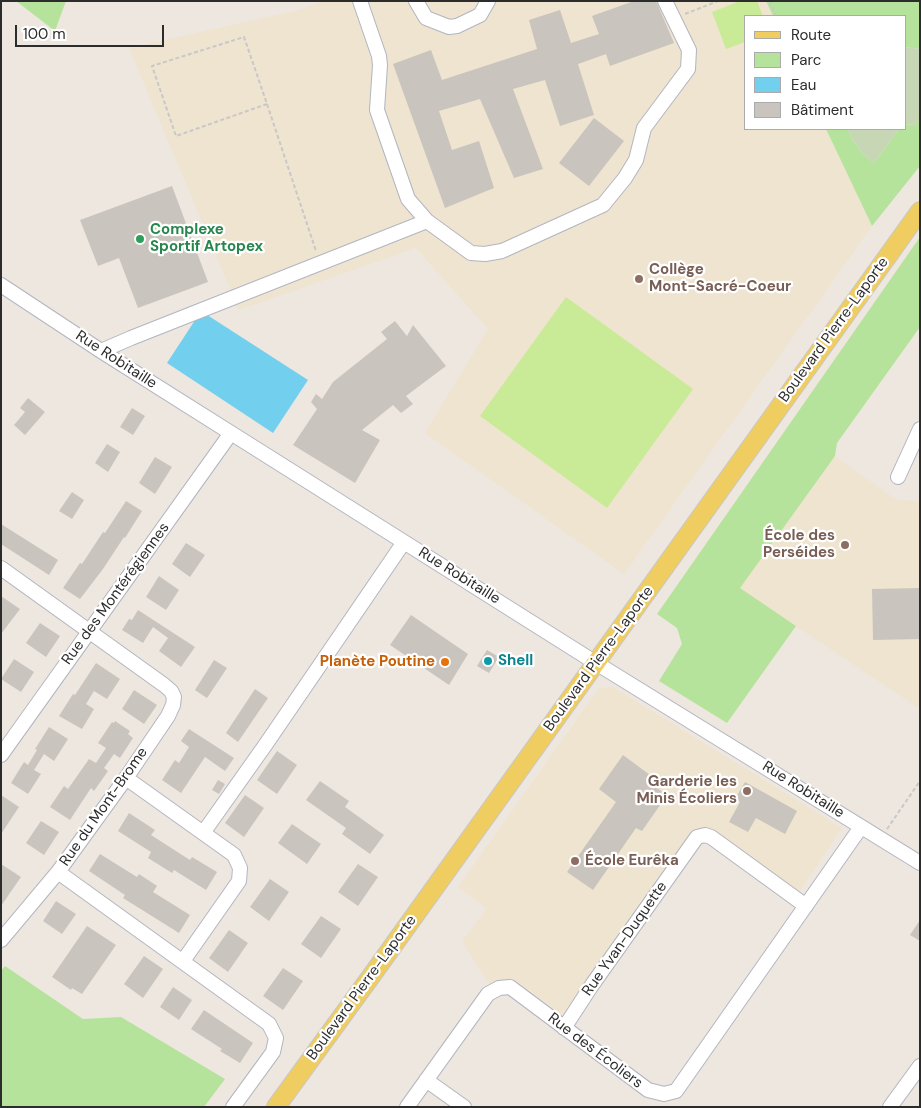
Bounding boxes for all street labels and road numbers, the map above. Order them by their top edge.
street label: Boulevard Pierre-Laporte [775,254,893,406]
street label: Rue Robitaille [72,327,160,393]
street label: Rue des Montérégiennes [58,519,174,669]
street label: Rue Robitaille [415,544,503,608]
street label: Boulevard Pierre-Laporte [540,583,658,735]
street label: Rue du Mont-Brome [56,744,152,870]
street label: Rue Robitaille [759,758,847,822]
street label: Rue Yvan-Duquette [579,878,671,1000]
street label: Boulevard Pierre-Laporte [303,912,421,1064]
street label: Rue des Écoliers [544,1010,646,1092]

